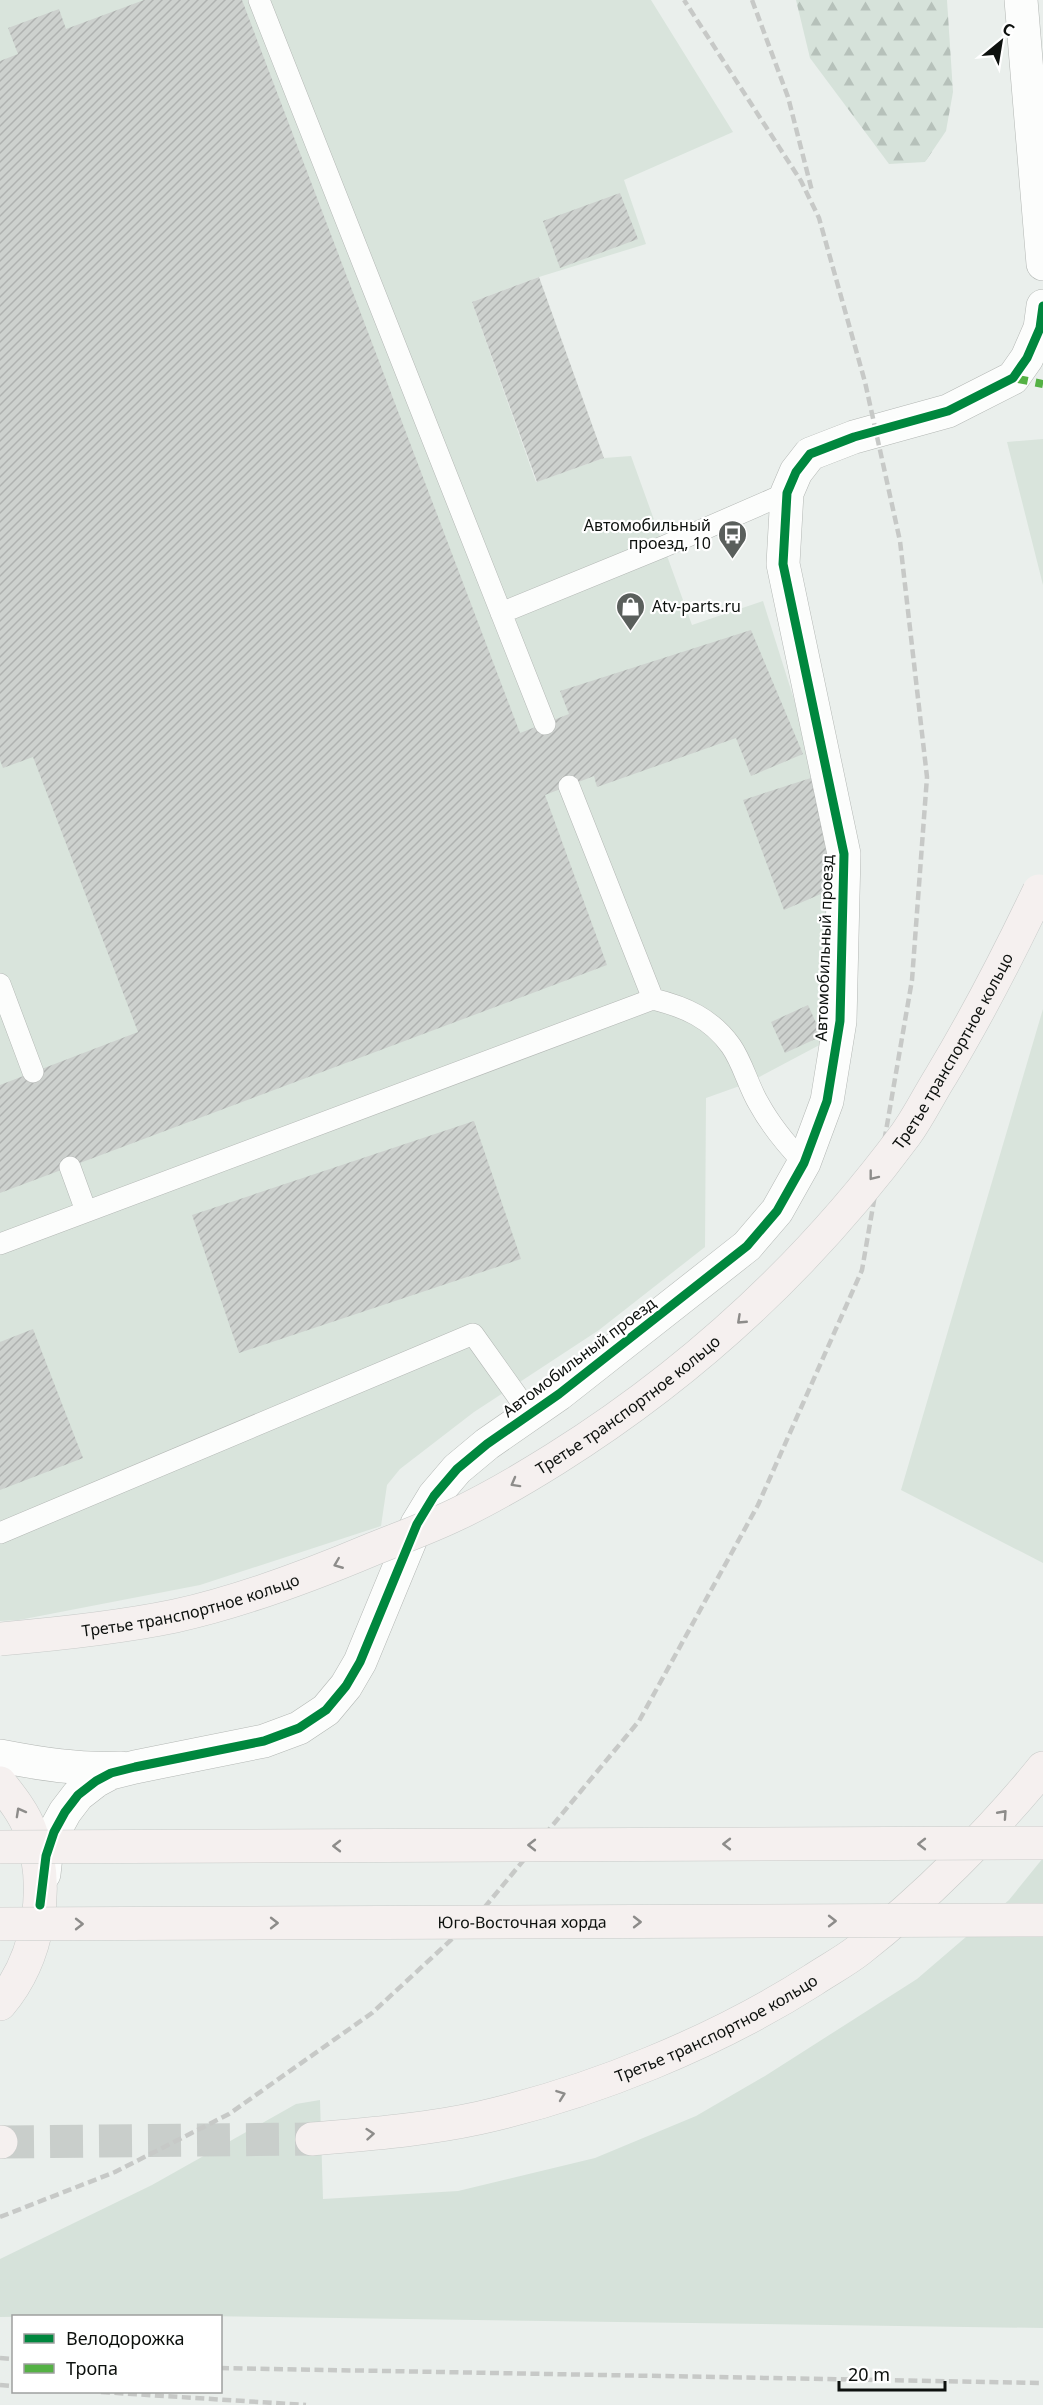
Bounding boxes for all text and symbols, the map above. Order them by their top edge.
north arrow [971,12,1031,72]
text: С [999,17,1018,41]
place label: Автомобильный проезд, 10 [584,514,711,554]
bus stop icon: Автомобильный проезд, 10 [716,518,748,560]
shop icon: Atv-parts.ru [615,590,647,632]
place label: Atv-parts.ru [652,595,741,617]
street label: Автомобильный проезд [810,854,838,1042]
street label: Третье транспортное кольцо [887,949,1018,1154]
one-way arrow [869,1170,880,1181]
street label: Автомобильный проезд [498,1292,660,1422]
one-way arrow [737,1313,747,1324]
street label: Третье транспортное кольцо [531,1330,725,1479]
one-way arrow [511,1476,521,1487]
one-way arrow [333,1557,344,1569]
street label: Третье транспортное кольцо [80,1568,302,1642]
one-way arrow [16,1808,27,1818]
one-way arrow [996,1810,1007,1821]
one-way arrow [917,1837,926,1850]
one-way arrow [722,1838,731,1850]
one-way arrow [527,1839,536,1851]
one-way arrow [332,1840,341,1852]
street label: Юго-Восточная хорда [437,1911,607,1933]
one-way arrow [828,1915,837,1927]
one-way arrow [633,1916,642,1928]
one-way arrow [270,1917,279,1929]
one-way arrow [75,1918,84,1930]
street label: Третье транспортное кольцо [612,1969,822,2087]
one-way arrow [555,2090,566,2103]
one-way arrow [366,2128,375,2141]
legend [12,2315,222,2393]
text: Велодорожка [66,2326,184,2350]
scale bar [839,2354,946,2392]
text: Тропа [66,2356,118,2380]
text: 20 m [848,2362,890,2386]

